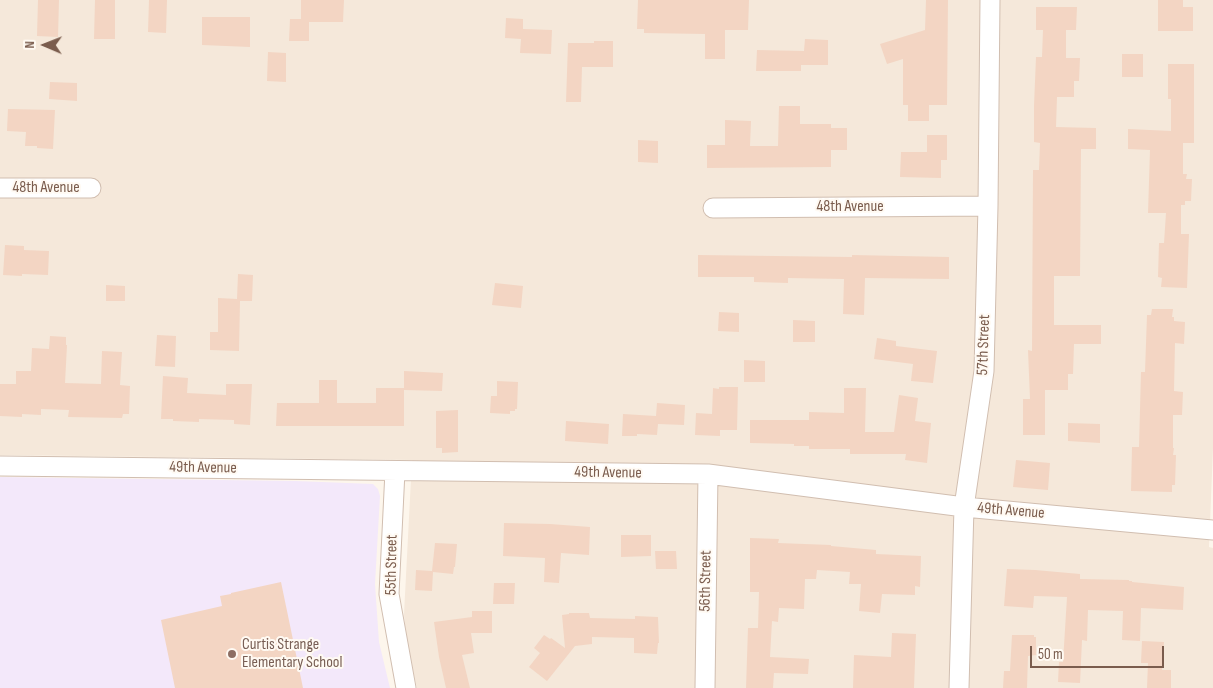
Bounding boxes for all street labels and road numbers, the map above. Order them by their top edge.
street label: 48th Avenue [12,178,80,198]
street label: 48th Avenue [816,197,884,217]
street label: 57th Street [973,314,995,376]
street label: 49th Avenue [169,458,237,478]
street label: 49th Avenue [574,463,642,483]
street label: 49th Avenue [977,499,1045,523]
street label: 55th Street [382,534,402,596]
street label: 56th Street [696,550,716,612]

